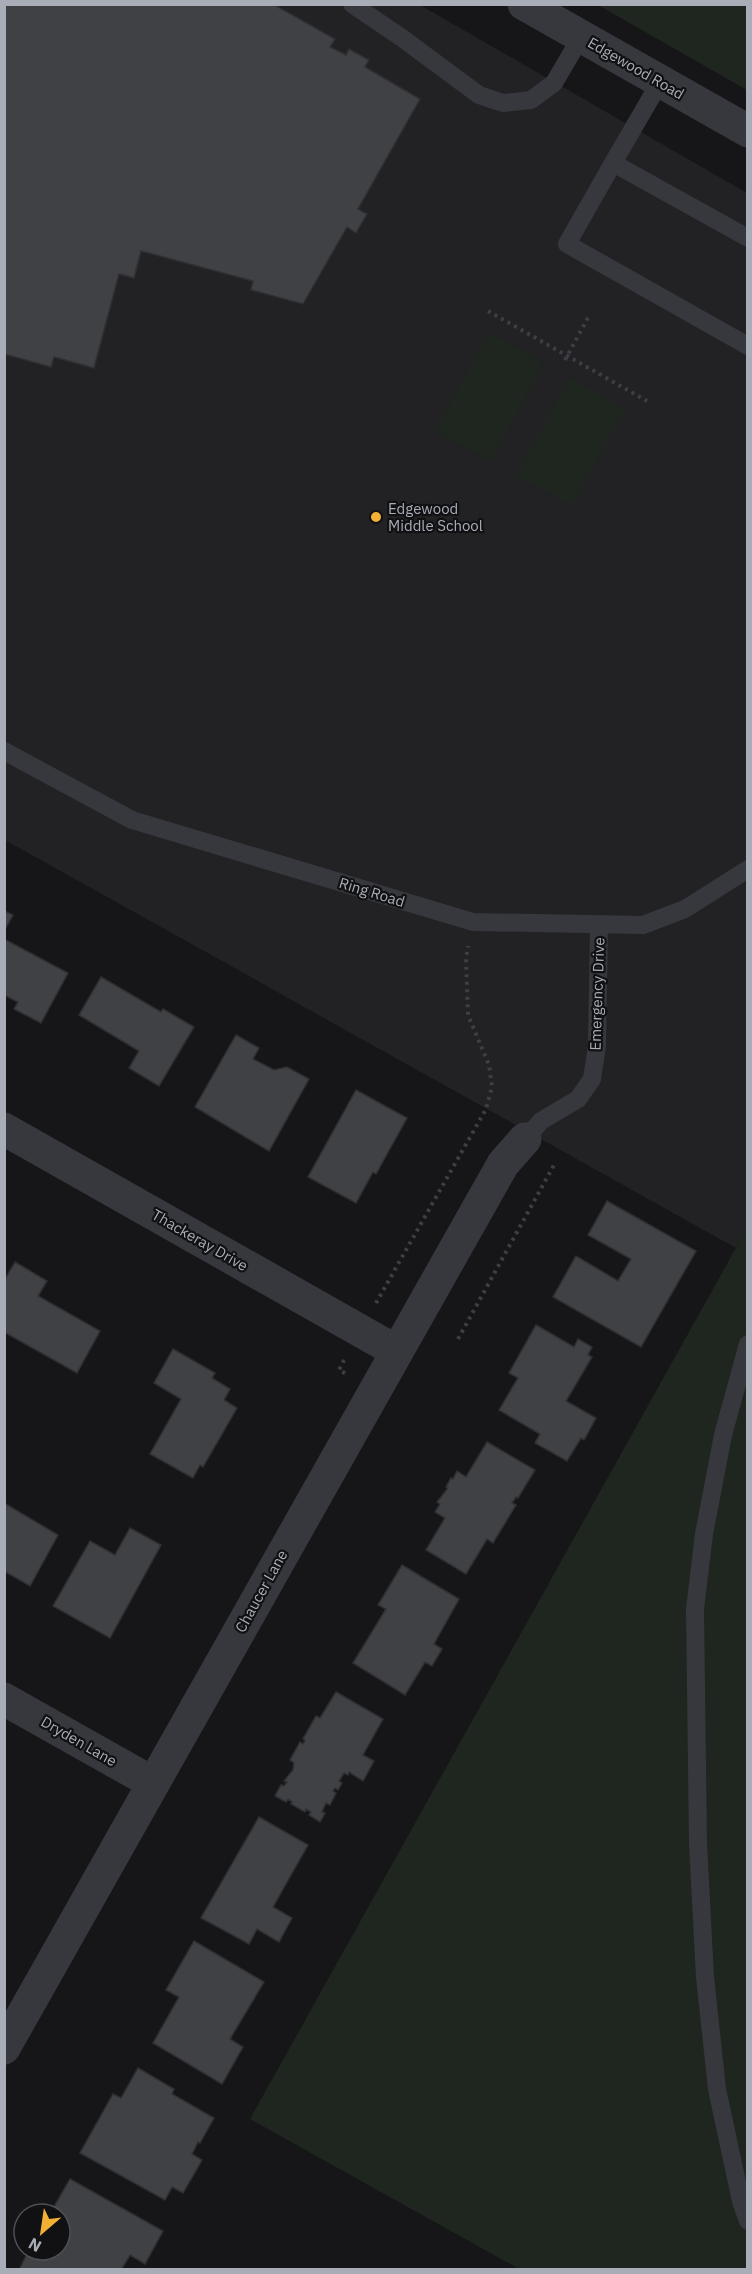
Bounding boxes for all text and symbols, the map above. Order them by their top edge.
street label: Edgewood Road [584,33,688,103]
place label: Edgewood Middle School [388,499,483,535]
marker: Edgewood Middle School [369,510,383,524]
street label: Ring Road [337,873,407,911]
street label: Emergency Drive [586,937,608,1051]
street label: Thackeray Drive [149,1205,251,1275]
street label: Chaucer Lane [231,1546,291,1636]
street label: Dryden Lane [38,1712,120,1770]
north arrow [12,2202,72,2262]
text: N [25,2234,45,2257]

